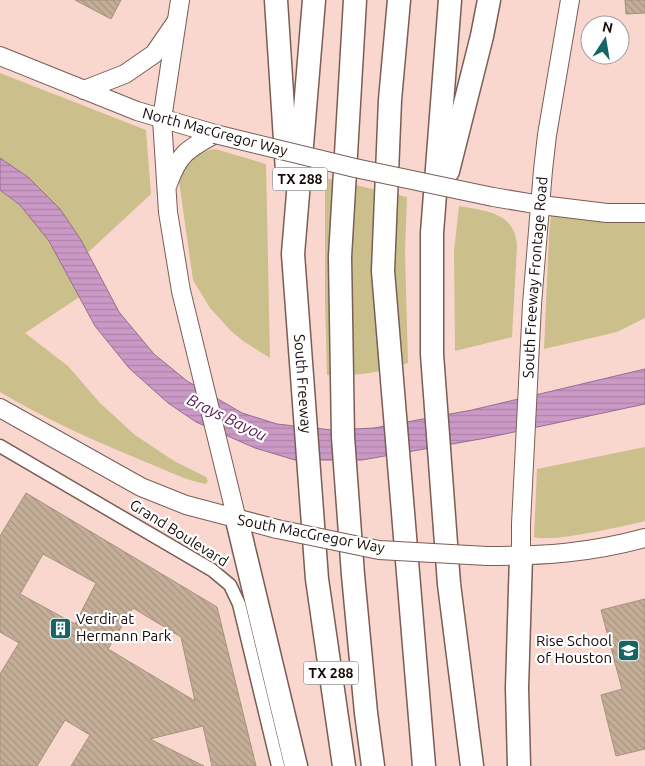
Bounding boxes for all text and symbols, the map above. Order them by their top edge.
north arrow [580,15,630,65]
text: N [601,18,614,36]
street label: North MacGregor Way [141,104,290,159]
road number: TX 288 [272,168,328,190]
street label: South Freeway Frontage Road [519,176,550,379]
street label: South Freeway [291,333,315,434]
water label: Brays Bayou [184,390,270,444]
street label: Grand Boulevard [127,496,232,570]
street label: South MacGregor Way [236,511,386,556]
place label: Verdir at Hermann Park [76,610,172,644]
building icon: Verdir at Hermann Park [48,616,72,640]
place label: Rise School of Houston [536,632,612,666]
school or university icon: Rise School of Houston [616,638,640,662]
road number: TX 288 [304,661,358,684]

